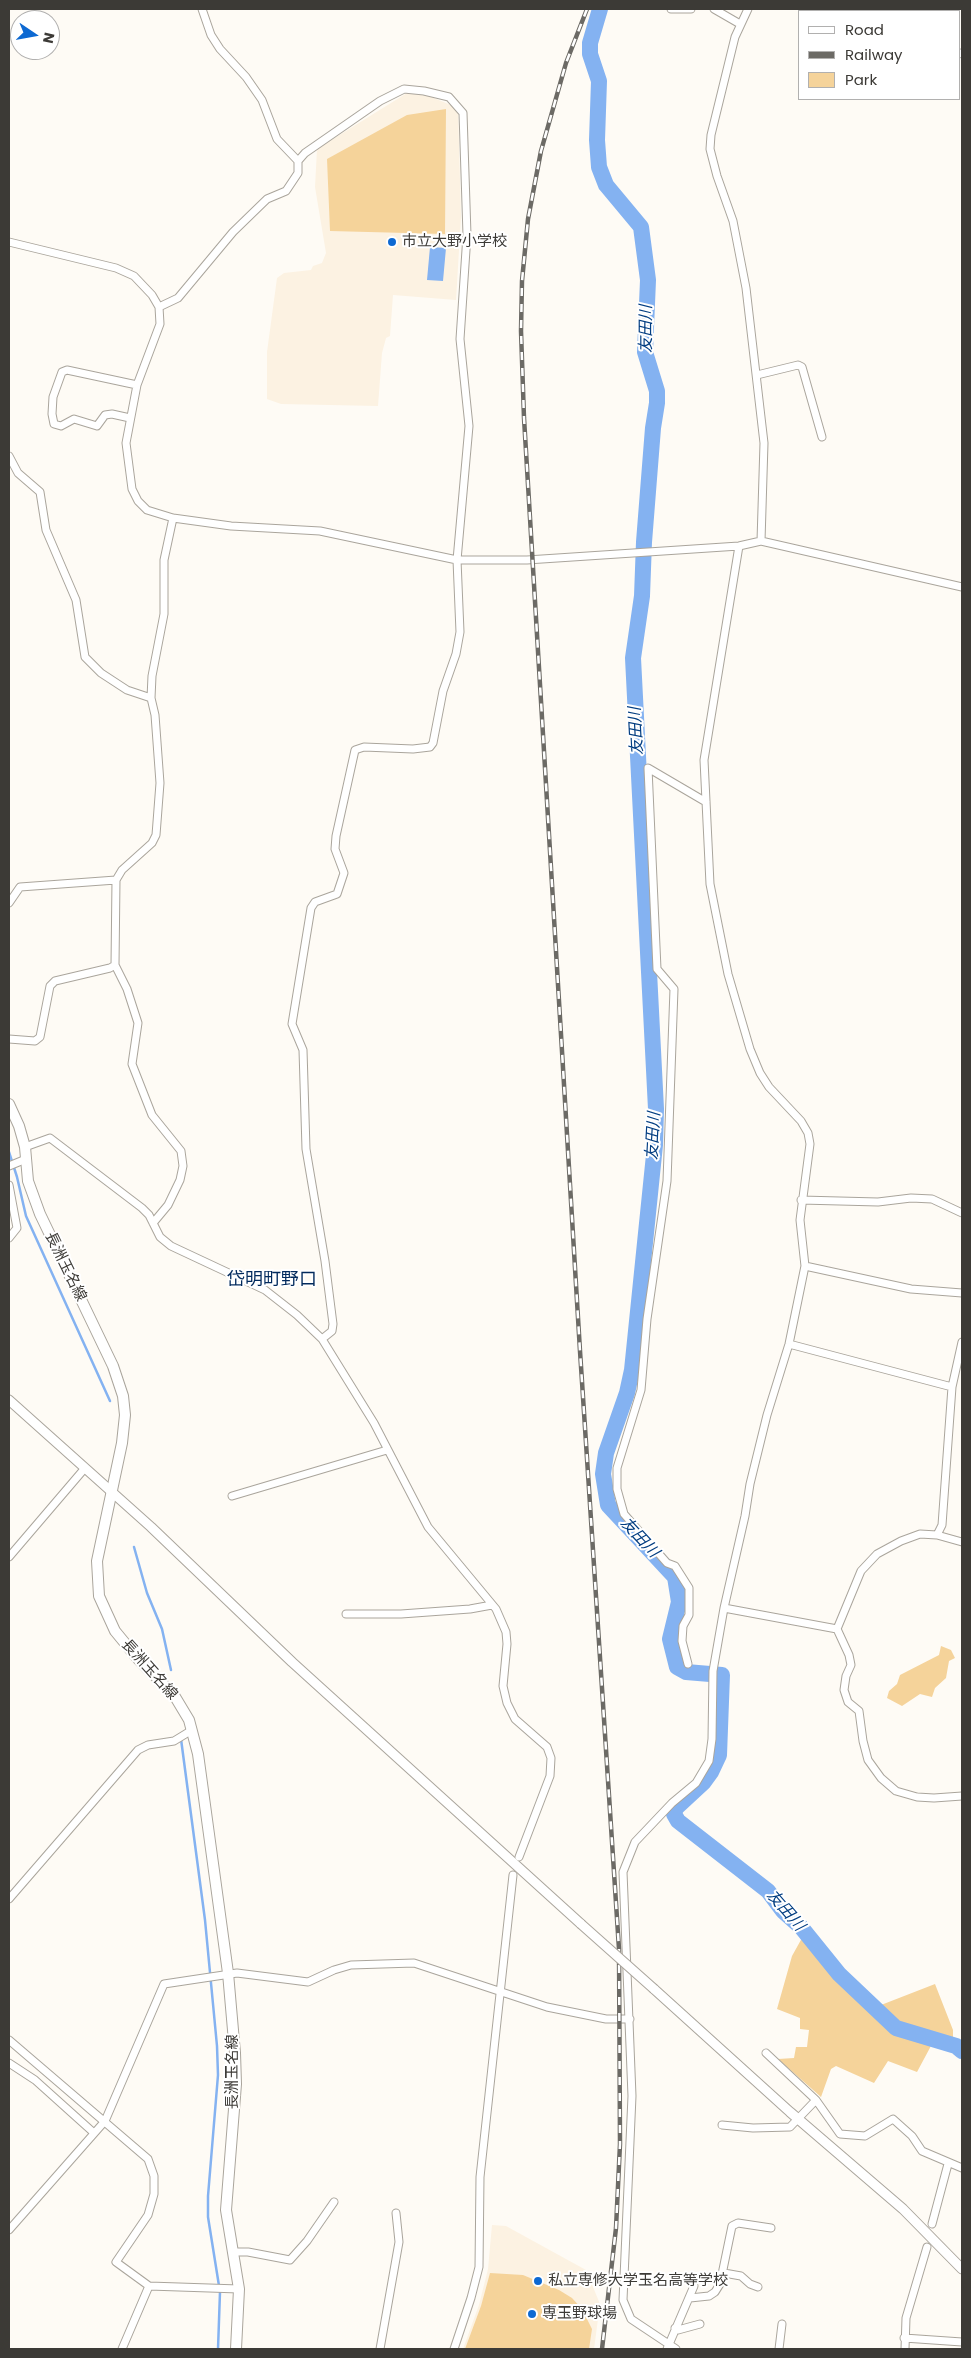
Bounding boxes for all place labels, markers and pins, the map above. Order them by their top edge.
place label: 市立大野小学校 [402,233,507,251]
marker: 市立大野小学校 [386,236,398,248]
place label: 私立専修大学玉名高等学校 [548,2272,728,2290]
marker: 私立専修大学玉名高等学校 [532,2275,544,2287]
place label: 専玉野球場 [542,2305,617,2323]
marker: 専玉野球場 [526,2308,538,2320]

